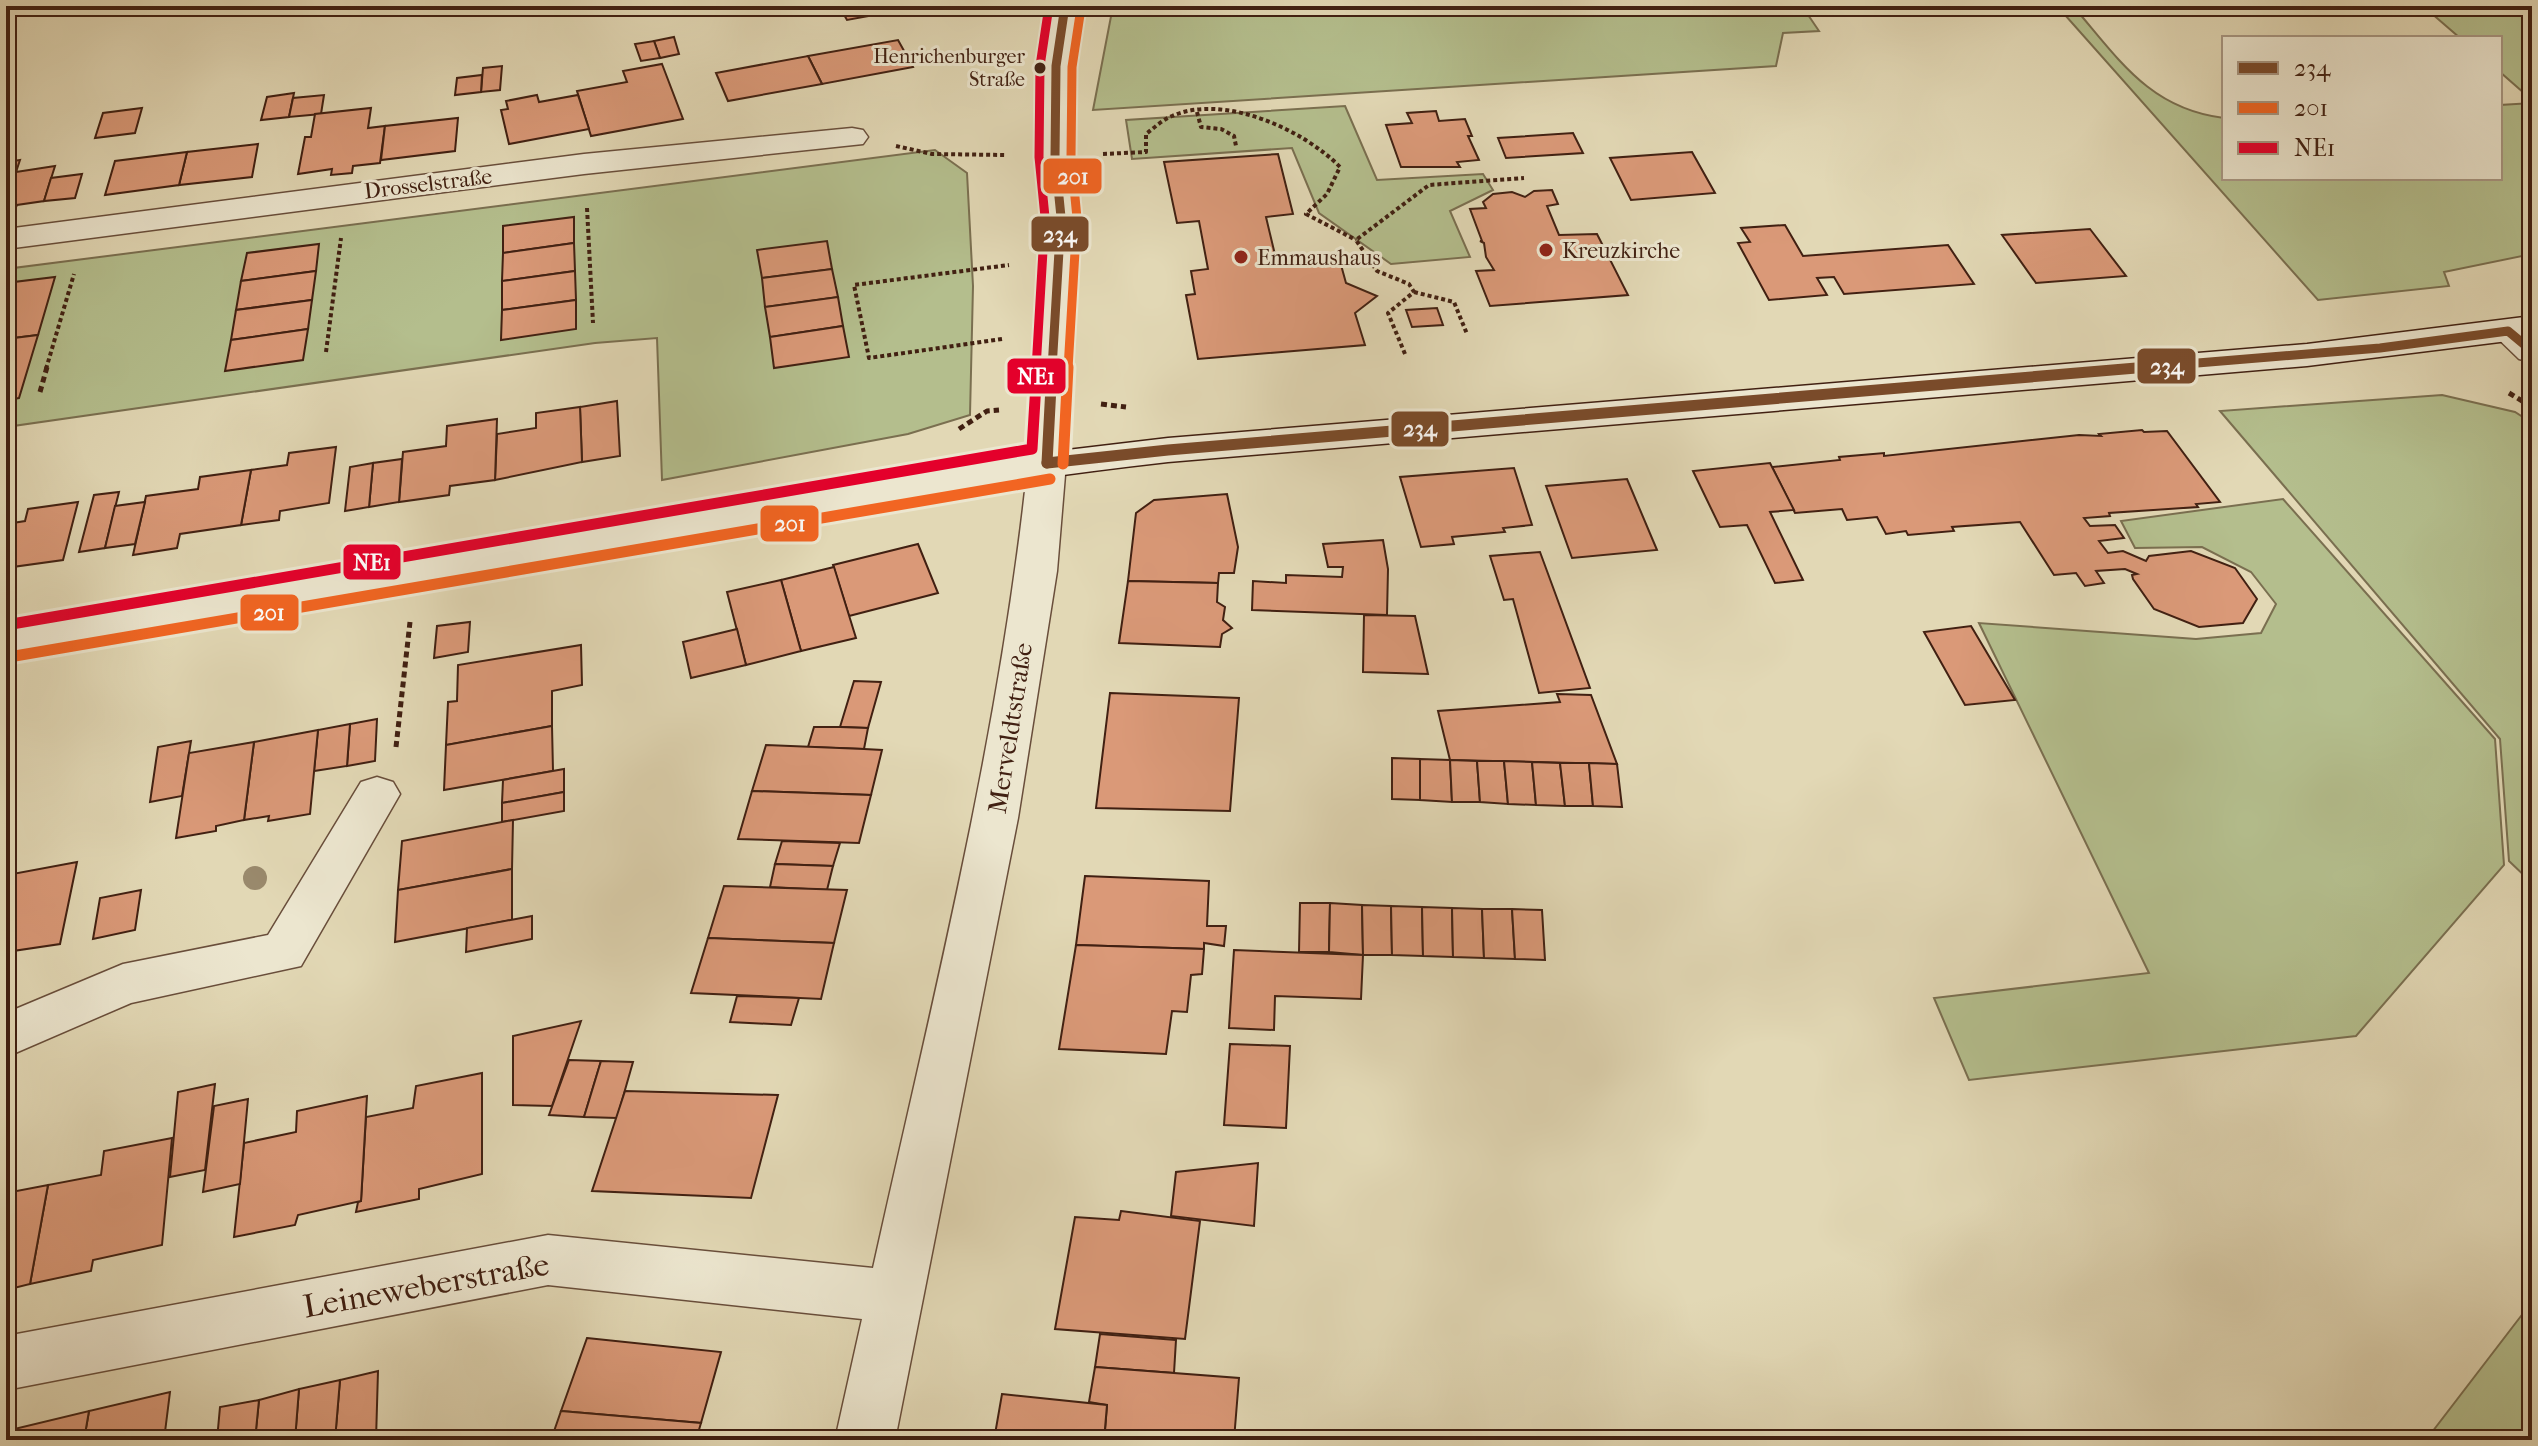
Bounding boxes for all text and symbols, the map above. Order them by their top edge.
legend [2222,36,2502,180]
place label: Henrichenburger Straße [873,45,1025,91]
text: 234 [2294,54,2331,82]
marker: Henrichenburger Straße [1032,60,1048,76]
text: 201 [2294,94,2328,122]
text: NE1 [2294,134,2335,162]
line badge: 201 [1042,157,1103,195]
street label: Drosselstraße [363,163,494,205]
text: 201 [1057,164,1089,190]
line badge: 234 [1030,215,1090,253]
text: 234 [1043,222,1078,248]
place label: Kreuzkirche [1562,238,1680,264]
marker: Kreuzkirche [1537,241,1555,259]
place label: Emmaushaus [1257,245,1381,271]
marker: Emmaushaus [1232,248,1250,266]
line badge: 234 [2136,347,2197,385]
text: 234 [2150,354,2185,380]
line badge: NE1 [1006,357,1067,395]
text: NE1 [1017,364,1055,390]
line badge: 234 [1390,410,1450,448]
text: 234 [1403,416,1438,442]
line badge: 201 [759,504,820,543]
text: 201 [774,511,806,537]
line badge: NE1 [342,543,402,581]
text: NE1 [353,550,391,576]
line badge: 201 [239,593,300,632]
text: 201 [253,600,285,626]
street label: Merveldtstraße [982,640,1039,816]
street label: Leineweberstraße [300,1246,552,1325]

